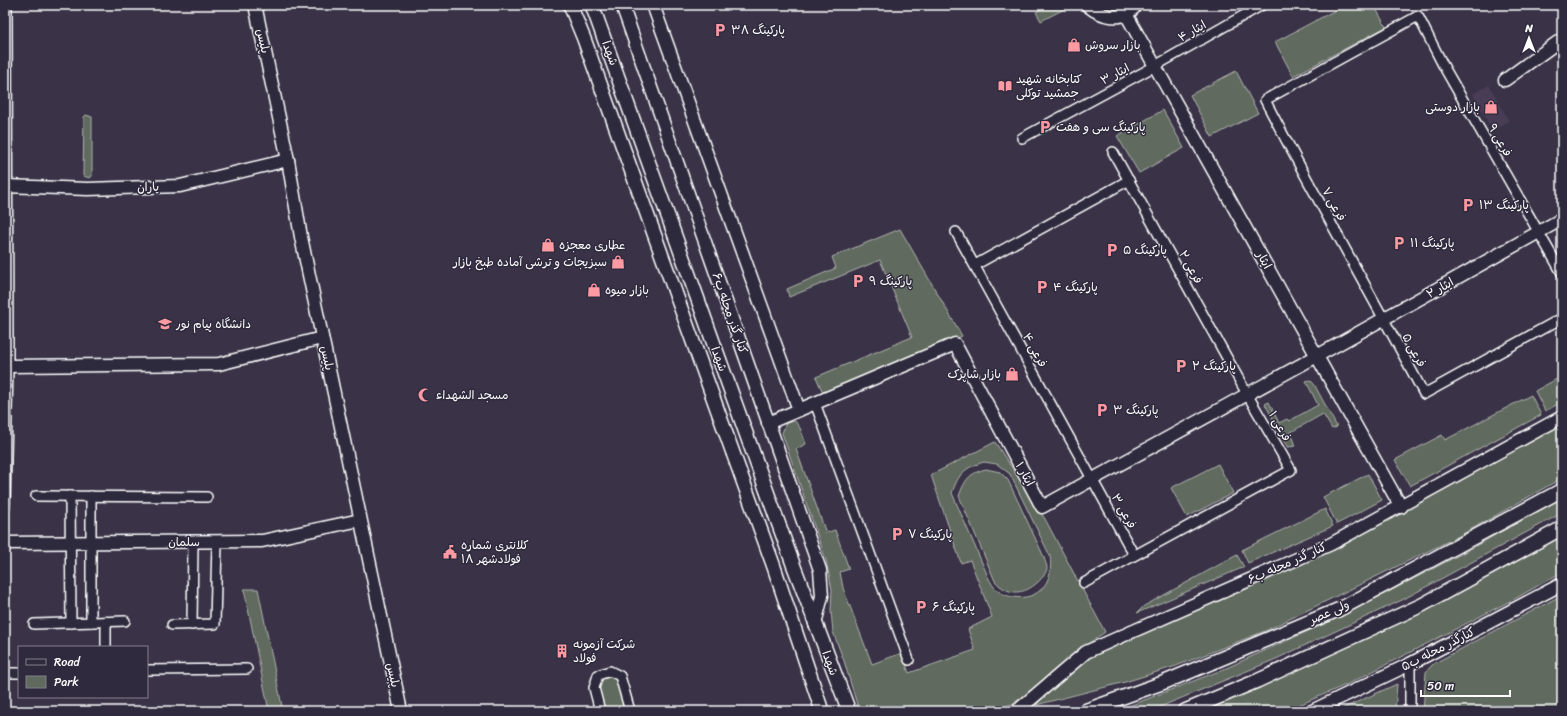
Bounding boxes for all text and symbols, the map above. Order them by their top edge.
street label: ایثار ۴ [1173,14,1211,48]
north arrow [1509,18,1549,58]
place label: پارکینگ ۳۸ [731,19,785,41]
text: N [1524,19,1533,38]
parking icon: پارکینگ ۳۸ [712,22,728,38]
street label: پلیس [250,27,276,55]
place label: بازار سروش [1085,34,1140,56]
street label: شهدا [595,37,625,69]
shop icon: بازار سروش [1066,37,1082,53]
street label: ایثار ۳ [1096,57,1134,91]
place label: کتابخانه شهید جمشید توکلی [1016,68,1082,104]
library icon: کتابخانه شهید جمشید توکلی [997,78,1013,94]
place label: بازار دوستی [1425,96,1480,118]
shop icon: بازار دوستی [1483,99,1499,115]
place label: پارکینگ سی و هفت [1056,116,1145,138]
parking icon: پارکینگ سی و هفت [1037,119,1053,135]
street label: فرعی ۹ [1482,119,1518,161]
street label: یاران [137,176,159,198]
street label: فرعی ۷ [1316,183,1352,225]
place label: پارکینگ ۱۳ [1479,194,1529,216]
parking icon: پارکینگ ۱۳ [1460,197,1476,213]
place label: پارکینگ ۱۱ [1410,232,1455,254]
place label: عطاری معجزه [559,234,626,256]
parking icon: پارکینگ ۱۱ [1391,235,1407,251]
shop icon: عطاری معجزه [540,237,556,253]
place label: پارکینگ ۵ [1123,239,1167,261]
parking icon: پارکینگ ۵ [1104,242,1120,258]
street label: فرعی ۲ [1173,246,1209,288]
street label: ایثار [1250,246,1278,273]
place label: سبزیجات و ترشی آماده طبخ بازار [452,251,607,273]
shop icon: سبزیجات و ترشی آماده طبخ بازار [610,254,626,270]
street label: کنار گذر محله ب۶ [706,269,754,357]
place label: پارکینگ ۹ [869,270,912,292]
street label: ایثار ۲ [1422,271,1458,305]
parking icon: پارکینگ ۹ [850,273,866,289]
place label: پارکینگ ۴ [1053,276,1098,298]
place label: بازار میوه [605,279,649,301]
parking icon: پارکینگ ۴ [1034,279,1050,295]
shop icon: بازار میوه [586,282,602,298]
place label: دانشگاه پیام نور [175,313,251,335]
school or university icon: دانشگاه پیام نور [157,316,173,332]
street label: فرعی ۴ [1016,329,1054,371]
street label: فرعی ۵ [1396,329,1432,371]
street label: شهدا [704,343,734,375]
street label: پلیس [314,344,340,372]
place label: پارکینگ ۲ [1192,355,1236,377]
parking icon: پارکینگ ۲ [1173,358,1189,374]
place label: بازار شاپرک [948,363,1001,385]
shop icon: بازار شاپرک [1004,366,1020,382]
place label: مسجد الشهداء [436,384,508,406]
mosque icon: مسجد الشهداء [417,387,433,403]
place label: پارکینگ ۳ [1113,399,1159,421]
parking icon: پارکینگ ۳ [1094,402,1110,418]
street label: فرعی ۱ [1262,407,1298,445]
street label: ایثار ۱ [1009,458,1041,490]
street label: فرعی ۳ [1105,489,1143,533]
place label: پارکینگ ۷ [908,523,952,545]
parking icon: پارکینگ ۷ [889,526,905,542]
street label: سلمان [168,531,200,553]
place label: کلانتری شماره ۱۸ فولادشهر [461,534,529,570]
street label: کنار گذر محله ب۶ [1244,536,1330,590]
public building icon: کلانتری شماره ۱۸ فولادشهر [442,544,458,560]
street label: ولی عصر [1304,593,1353,631]
place label: پارکینگ ۶ [932,596,975,618]
parking icon: پارکینگ ۶ [913,599,929,615]
street label: کنارگذر محله ب۵ [1397,621,1479,677]
place label: شرکت آزمونه فولاد [573,633,635,669]
building icon: شرکت آزمونه فولاد [554,643,570,659]
legend [18,646,148,698]
street label: شهدا [815,647,845,679]
text: Road [54,651,81,673]
street label: پلیس [380,661,406,689]
text: Park [54,671,79,693]
scale bar [1421,672,1510,698]
text: 50 m [1427,675,1454,697]

